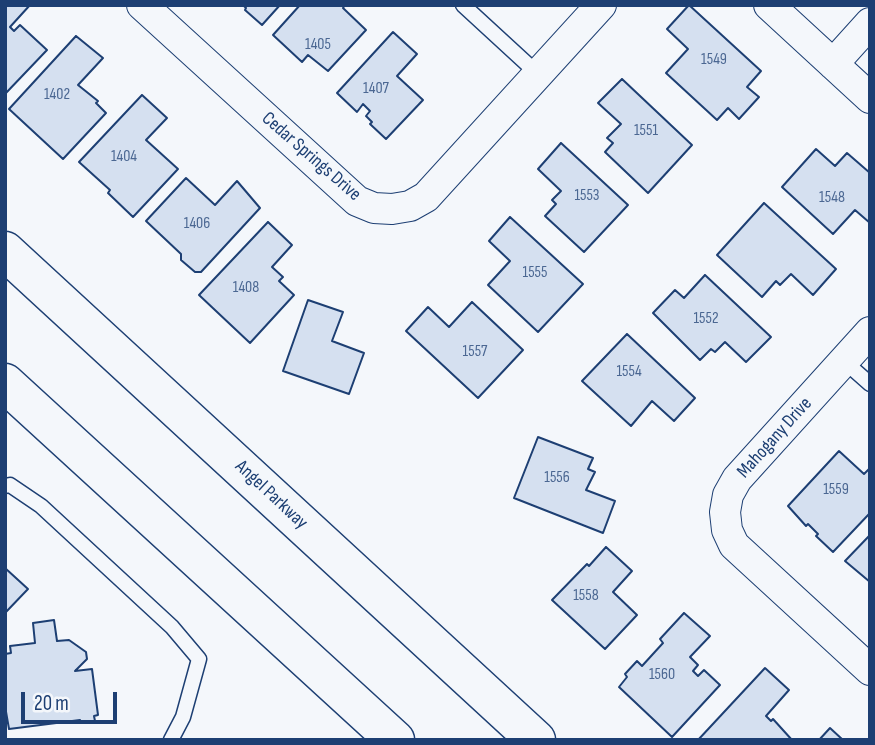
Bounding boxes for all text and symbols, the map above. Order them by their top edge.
house number: 1405 [305,35,331,55]
house number: 1549 [701,50,727,70]
house number: 1407 [363,79,389,99]
house number: 1402 [44,85,70,105]
street label: Cedar Springs Drive [257,108,365,206]
house number: 1551 [634,121,658,141]
house number: 1404 [111,147,137,167]
house number: 1553 [574,186,600,206]
house number: 1548 [819,188,845,208]
house number: 1406 [184,214,210,234]
house number: 1555 [523,263,547,283]
house number: 1408 [233,278,259,298]
house number: 1552 [693,309,719,329]
house number: 1557 [463,342,487,362]
house number: 1554 [616,362,642,382]
street label: Mahogany Drive [733,393,817,483]
street label: Angel Parkway [230,456,312,534]
house number: 1556 [544,468,570,488]
house number: 1559 [823,480,849,500]
house number: 1558 [573,586,599,606]
house number: 1560 [649,665,675,685]
scale bar [24,678,121,722]
text: 20 m [34,691,69,716]

